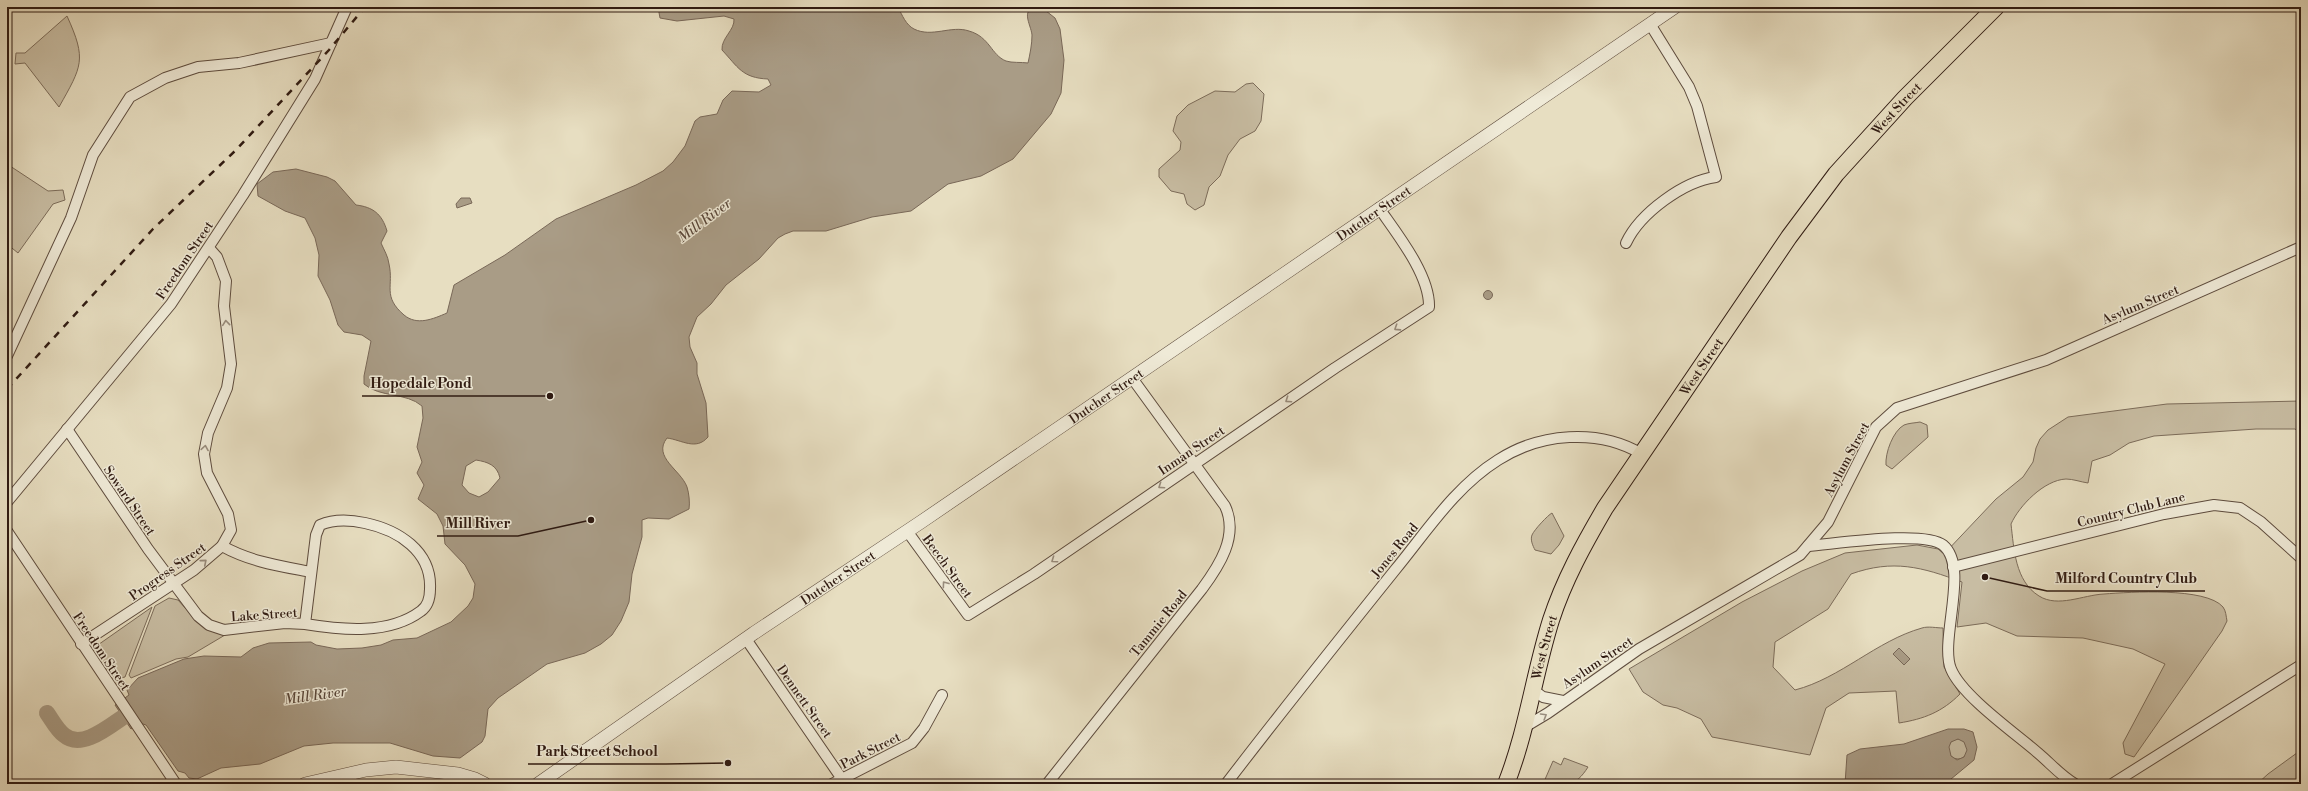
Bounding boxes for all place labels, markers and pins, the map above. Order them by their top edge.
callout: Hopedale Pond [362,370,479,396]
callout: Mill River [437,510,518,536]
callout: Milford Country Club [2047,565,2205,591]
callout: Park Street School [528,738,666,764]

